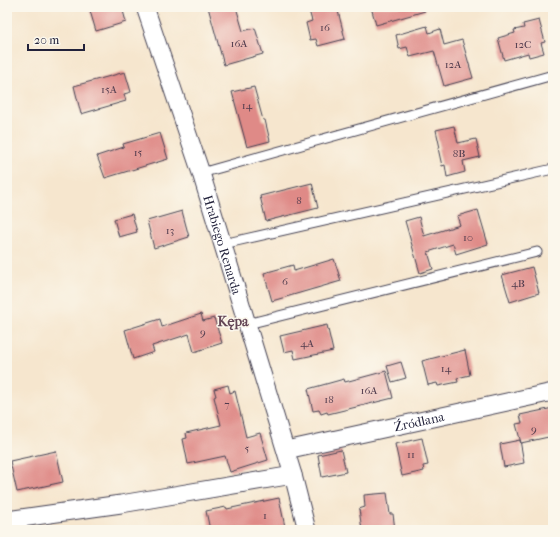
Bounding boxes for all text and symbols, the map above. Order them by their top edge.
house number: 16 [320,21,330,34]
scale bar [28,26,84,52]
text: 20 m [34,33,59,47]
house number: 16A [231,37,248,50]
house number: 12C [515,38,532,51]
house number: 12A [445,58,462,71]
house number: 15A [101,83,118,96]
house number: 14 [242,99,253,112]
house number: 15 [134,146,143,159]
house number: 8B [453,147,465,160]
street label: Hrabiego Renarda [200,193,245,297]
house number: 8 [296,194,302,207]
house number: 13 [166,224,174,237]
house number: 10 [463,231,473,244]
house number: 6 [282,275,288,288]
house number: 4B [511,277,525,290]
district label: Kępa [218,313,249,331]
house number: 9 [200,326,206,339]
house number: 4A [300,337,315,350]
house number: 14 [441,362,452,375]
house number: 16A [361,384,378,397]
house number: 18 [324,393,334,406]
house number: 7 [224,398,230,411]
street label: Źródlana [392,409,447,434]
house number: 9 [531,423,537,436]
house number: 5 [245,442,250,455]
house number: 11 [407,448,415,461]
house number: 1 [263,509,267,522]

